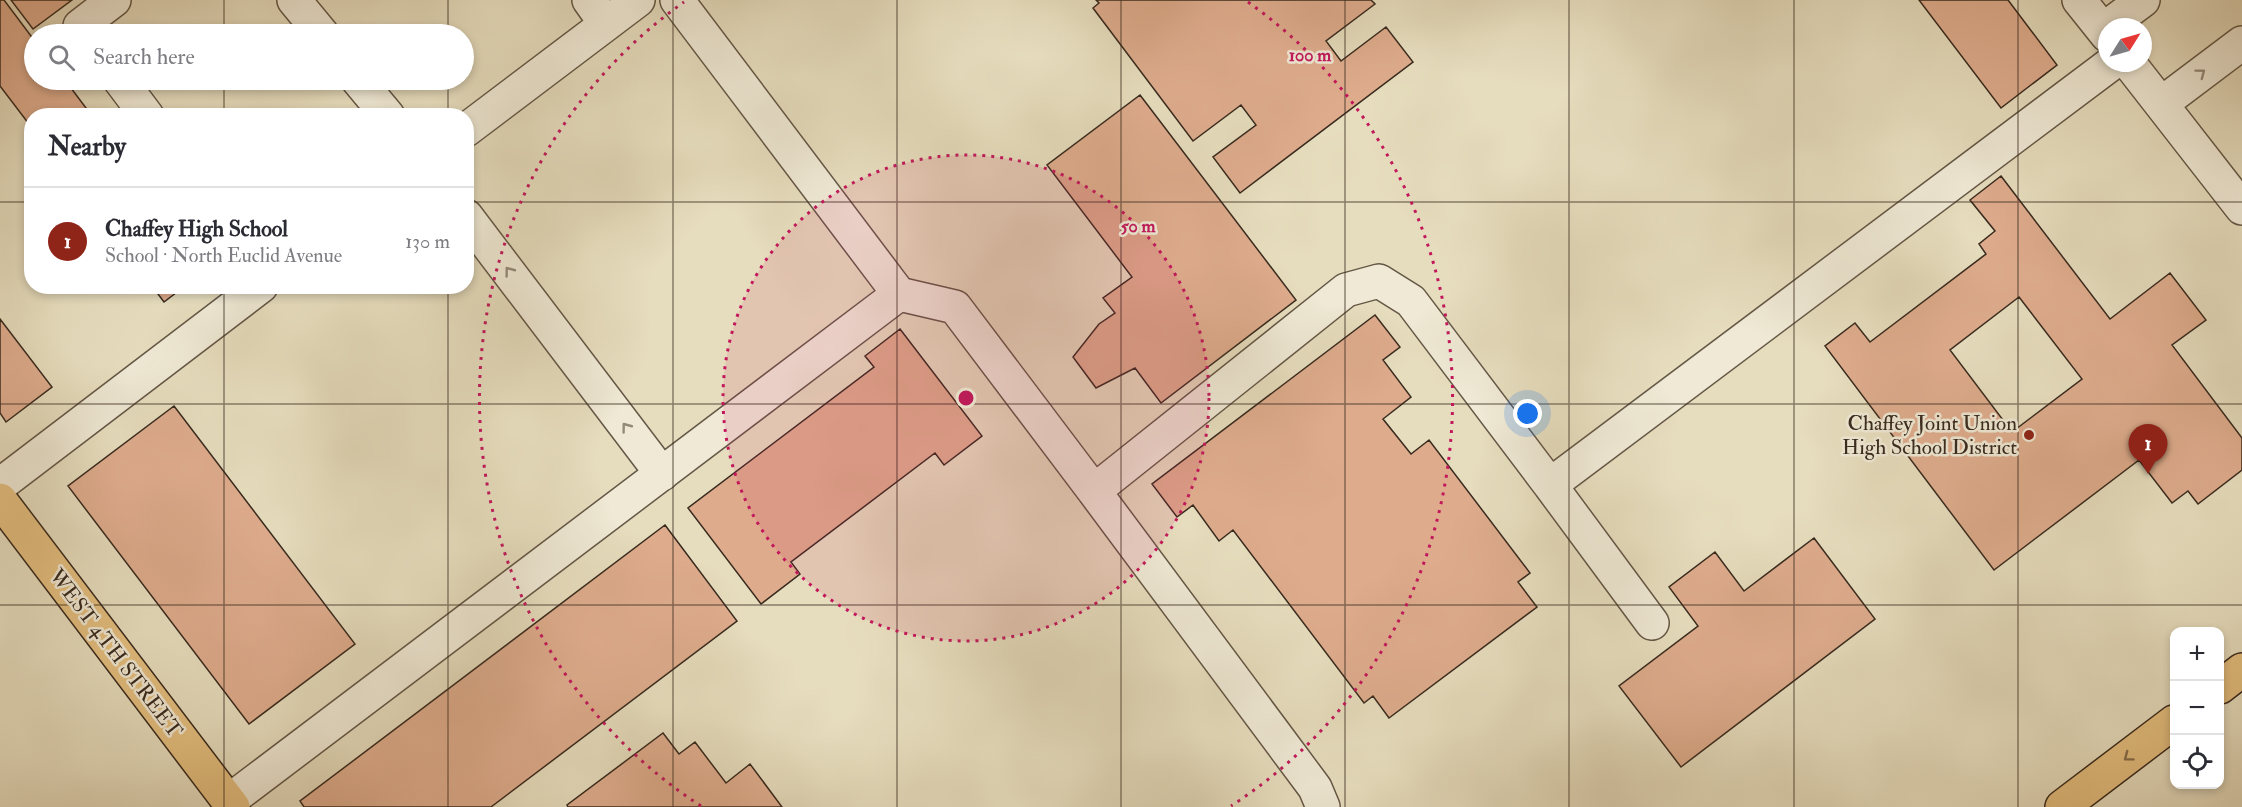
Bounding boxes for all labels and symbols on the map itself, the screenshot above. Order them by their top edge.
north arrow [2098,18,2152,72]
text: 100 m [1289,44,1332,67]
one-way arrow [2195,70,2206,81]
text: 50 m [1121,215,1156,238]
one-way arrow [505,267,516,278]
centre of rings [956,388,976,408]
your location [1513,399,1542,428]
place label: Chaffey Joint Union High School District [1842,410,2017,461]
one-way arrow [623,423,634,434]
pin: 1 [2128,424,2168,474]
marker: Chaffey Joint Union High School District [2022,428,2036,442]
street label: WEST 4TH STREET [43,563,188,744]
one-way arrow [2123,750,2134,761]

